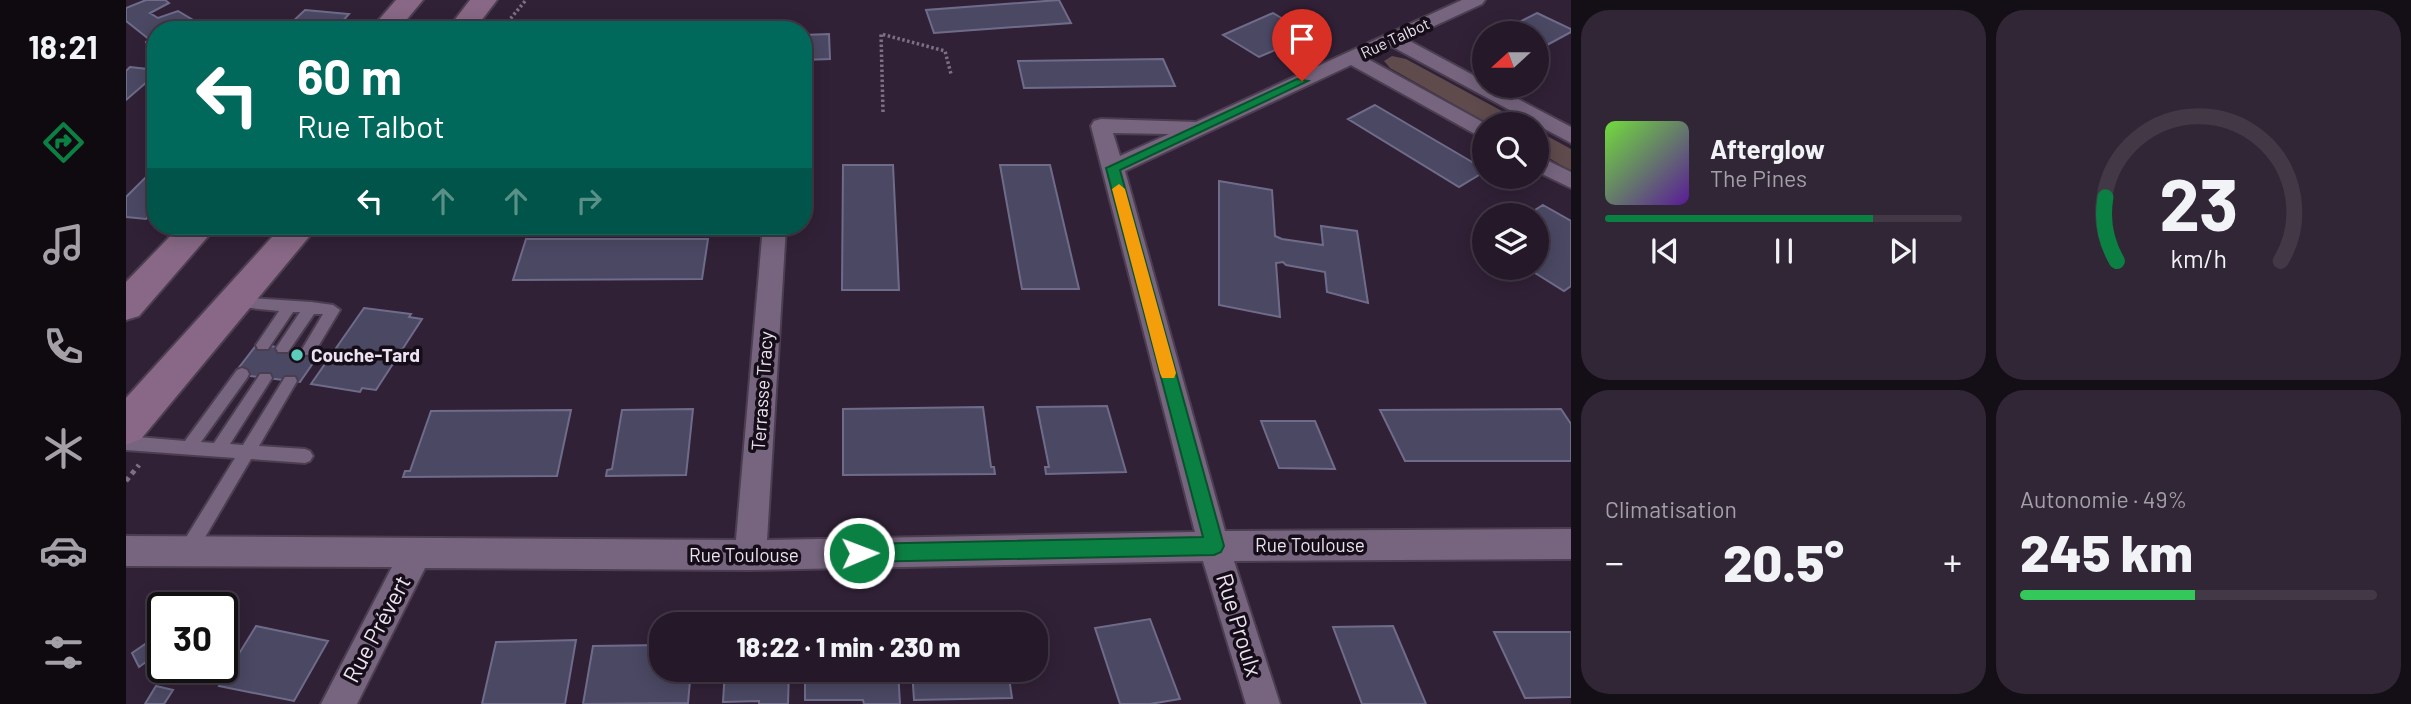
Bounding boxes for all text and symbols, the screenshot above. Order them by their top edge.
pin [1272,9,1332,81]
street label: Rue Talbot [1357,13,1432,62]
icon: arrive [1283,20,1321,58]
north arrow [1472,21,1549,98]
map controls [1472,21,1549,280]
text: 18:21 [28,27,98,65]
text: 60 m [297,46,402,105]
icon: left [182,49,273,140]
text: Rue Talbot [297,106,445,144]
button: search [1472,112,1549,189]
icon: directions [39,118,88,167]
text: Afterglow [1710,133,1825,164]
text: 23 [2159,159,2238,247]
text: The Pines [1710,164,1807,192]
icon: left [351,182,389,220]
icon: ahead [424,182,462,220]
icon: ahead [497,182,535,220]
icon: right [570,182,608,220]
button: layers [1472,203,1549,280]
icon: music [39,220,88,269]
icon: previous [1646,232,1684,270]
icon: pause [1765,232,1803,270]
icon: next [1884,232,1922,270]
text: km/h [2170,243,2227,273]
icon: phone [39,322,88,371]
street label: Terrasse Tracy [746,330,777,452]
place label: Couche-Tard [311,343,420,366]
marker: Couche-Tard [289,347,305,363]
icon: climate [39,424,88,473]
text: Autonomie · 49% [2020,485,2187,513]
text: Climatisation [1605,495,1737,523]
position arrow [822,516,896,590]
text: 245 km [2020,520,2193,582]
icon: car [39,526,88,575]
text: 20.5° [1723,530,1844,592]
street label: Rue Toulouse [1255,533,1365,556]
text: − [1605,538,1624,584]
text: + [1943,538,1962,584]
street label: Rue Toulouse [689,543,799,566]
street label: Rue Prévert [336,570,416,687]
street label: Rue Proulx [1211,570,1269,680]
speed limit sign: 30 [147,592,238,683]
icon: filters [39,628,88,677]
text: 18:22 · 1 min · 230 m [737,631,960,662]

